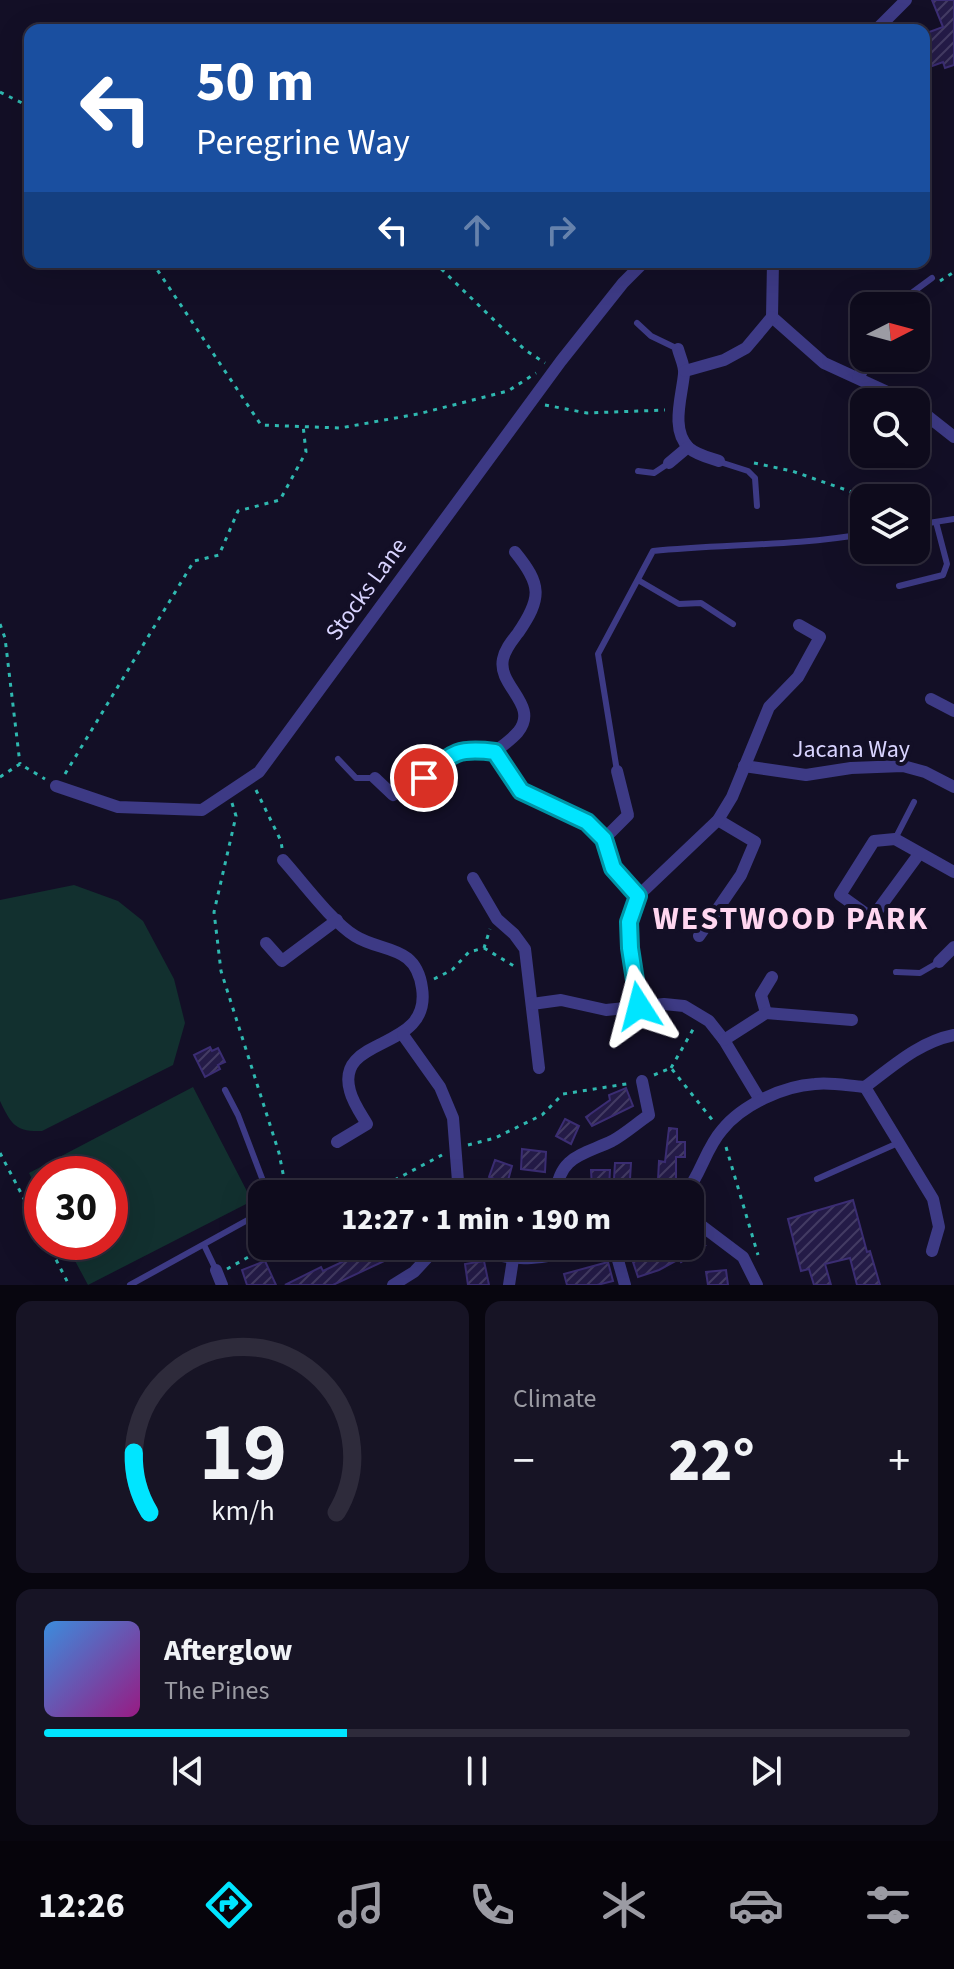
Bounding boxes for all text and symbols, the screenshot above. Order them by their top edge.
text: 50 m [196,43,314,122]
icon: left [64,56,168,160]
text: Peregrine Way [196,117,410,168]
icon: left [371,208,415,252]
icon: ahead [455,208,499,252]
icon: right [539,208,583,252]
north arrow [850,292,930,372]
map controls [850,292,930,564]
button: search [850,388,930,468]
button: layers [850,484,930,564]
street label: Stocks Lane [317,531,416,648]
street label: Jacana Way [792,732,910,767]
pin [390,744,458,812]
icon: arrive [402,756,446,800]
district label: WESTWOOD PARK [653,896,929,942]
position arrow [597,964,681,1048]
speed limit sign: 30 [24,1156,128,1260]
text: 12:27 · 1 min · 190 m [341,1198,611,1241]
text: Climate [513,1380,597,1417]
text: 19 [199,1394,286,1512]
text: 22° [668,1419,755,1504]
text: − [513,1430,535,1493]
text: + [888,1430,910,1493]
text: km/h [211,1491,274,1531]
text: Afterglow [164,1629,292,1672]
text: The Pines [164,1672,269,1709]
icon: previous [166,1749,210,1793]
icon: pause [455,1749,499,1793]
icon: next [744,1749,788,1793]
icon: directions [201,1877,257,1933]
icon: music [333,1877,389,1933]
icon: phone [464,1877,520,1933]
icon: climate [596,1877,652,1933]
icon: car [728,1877,784,1933]
icon: filters [860,1877,916,1933]
text: 12:26 [38,1880,125,1931]

